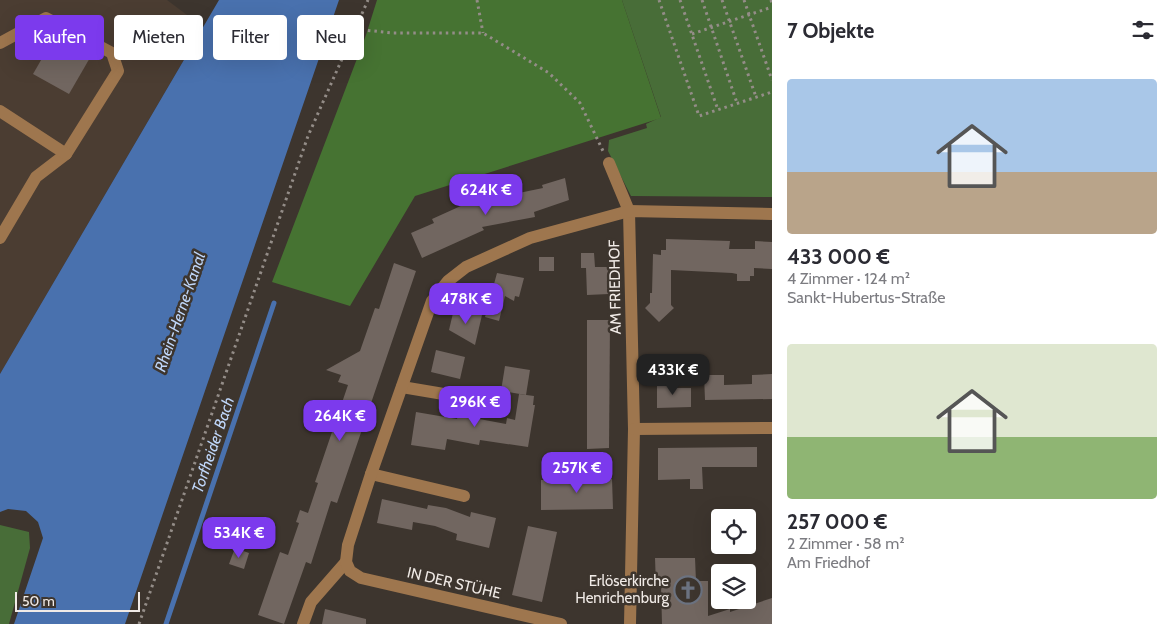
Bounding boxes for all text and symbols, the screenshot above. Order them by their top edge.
chip: Kaufen [15,15,104,60]
chip: Mieten [114,15,203,60]
chip: Filter [213,15,287,60]
chip: Neu [297,15,364,60]
icon: filters [1129,16,1157,44]
text: 7 Objekte [787,18,874,43]
icon: home [927,111,1017,201]
pin: 624K € [445,174,527,216]
text: 624K € [460,180,512,199]
street label: AM FRIEDHOF [605,239,625,335]
text: 433 000 € [787,244,890,269]
water label: Rhein-Herne-Kanal [151,249,209,374]
text: 4 Zimmer · 124 m² [787,269,910,288]
pin: 478K € [425,282,507,325]
text: Sankt-Hubertus-Straße [787,288,945,307]
text: 478K € [440,289,492,308]
pin: 433K € [632,354,714,396]
text: 433K € [647,360,699,379]
icon: home [927,376,1017,466]
pin: 296K € [434,386,516,428]
text: 296K € [450,392,500,411]
water label: Torfheider Bach [188,395,238,495]
pin: 264K € [299,400,381,442]
text: 264K € [314,406,366,425]
pin: 257K € [536,452,618,494]
text: 257K € [552,458,602,477]
map controls [711,509,756,609]
button: locate [711,509,756,554]
text: 257 000 € [787,509,888,534]
pin: 534K € [198,516,280,559]
text: 534K € [213,523,265,542]
text: 2 Zimmer · 58 m² [787,534,905,553]
text: Am Friedhof [787,553,870,572]
street label: IN DER STÜHE [405,563,503,603]
button: layers [711,564,756,609]
place label: Erlöserkirche Henrichenburg [575,572,670,607]
church icon: Erlöserkirche Henrichenburg [673,575,703,605]
scale bar [15,589,140,612]
text: 50 m [22,592,55,610]

